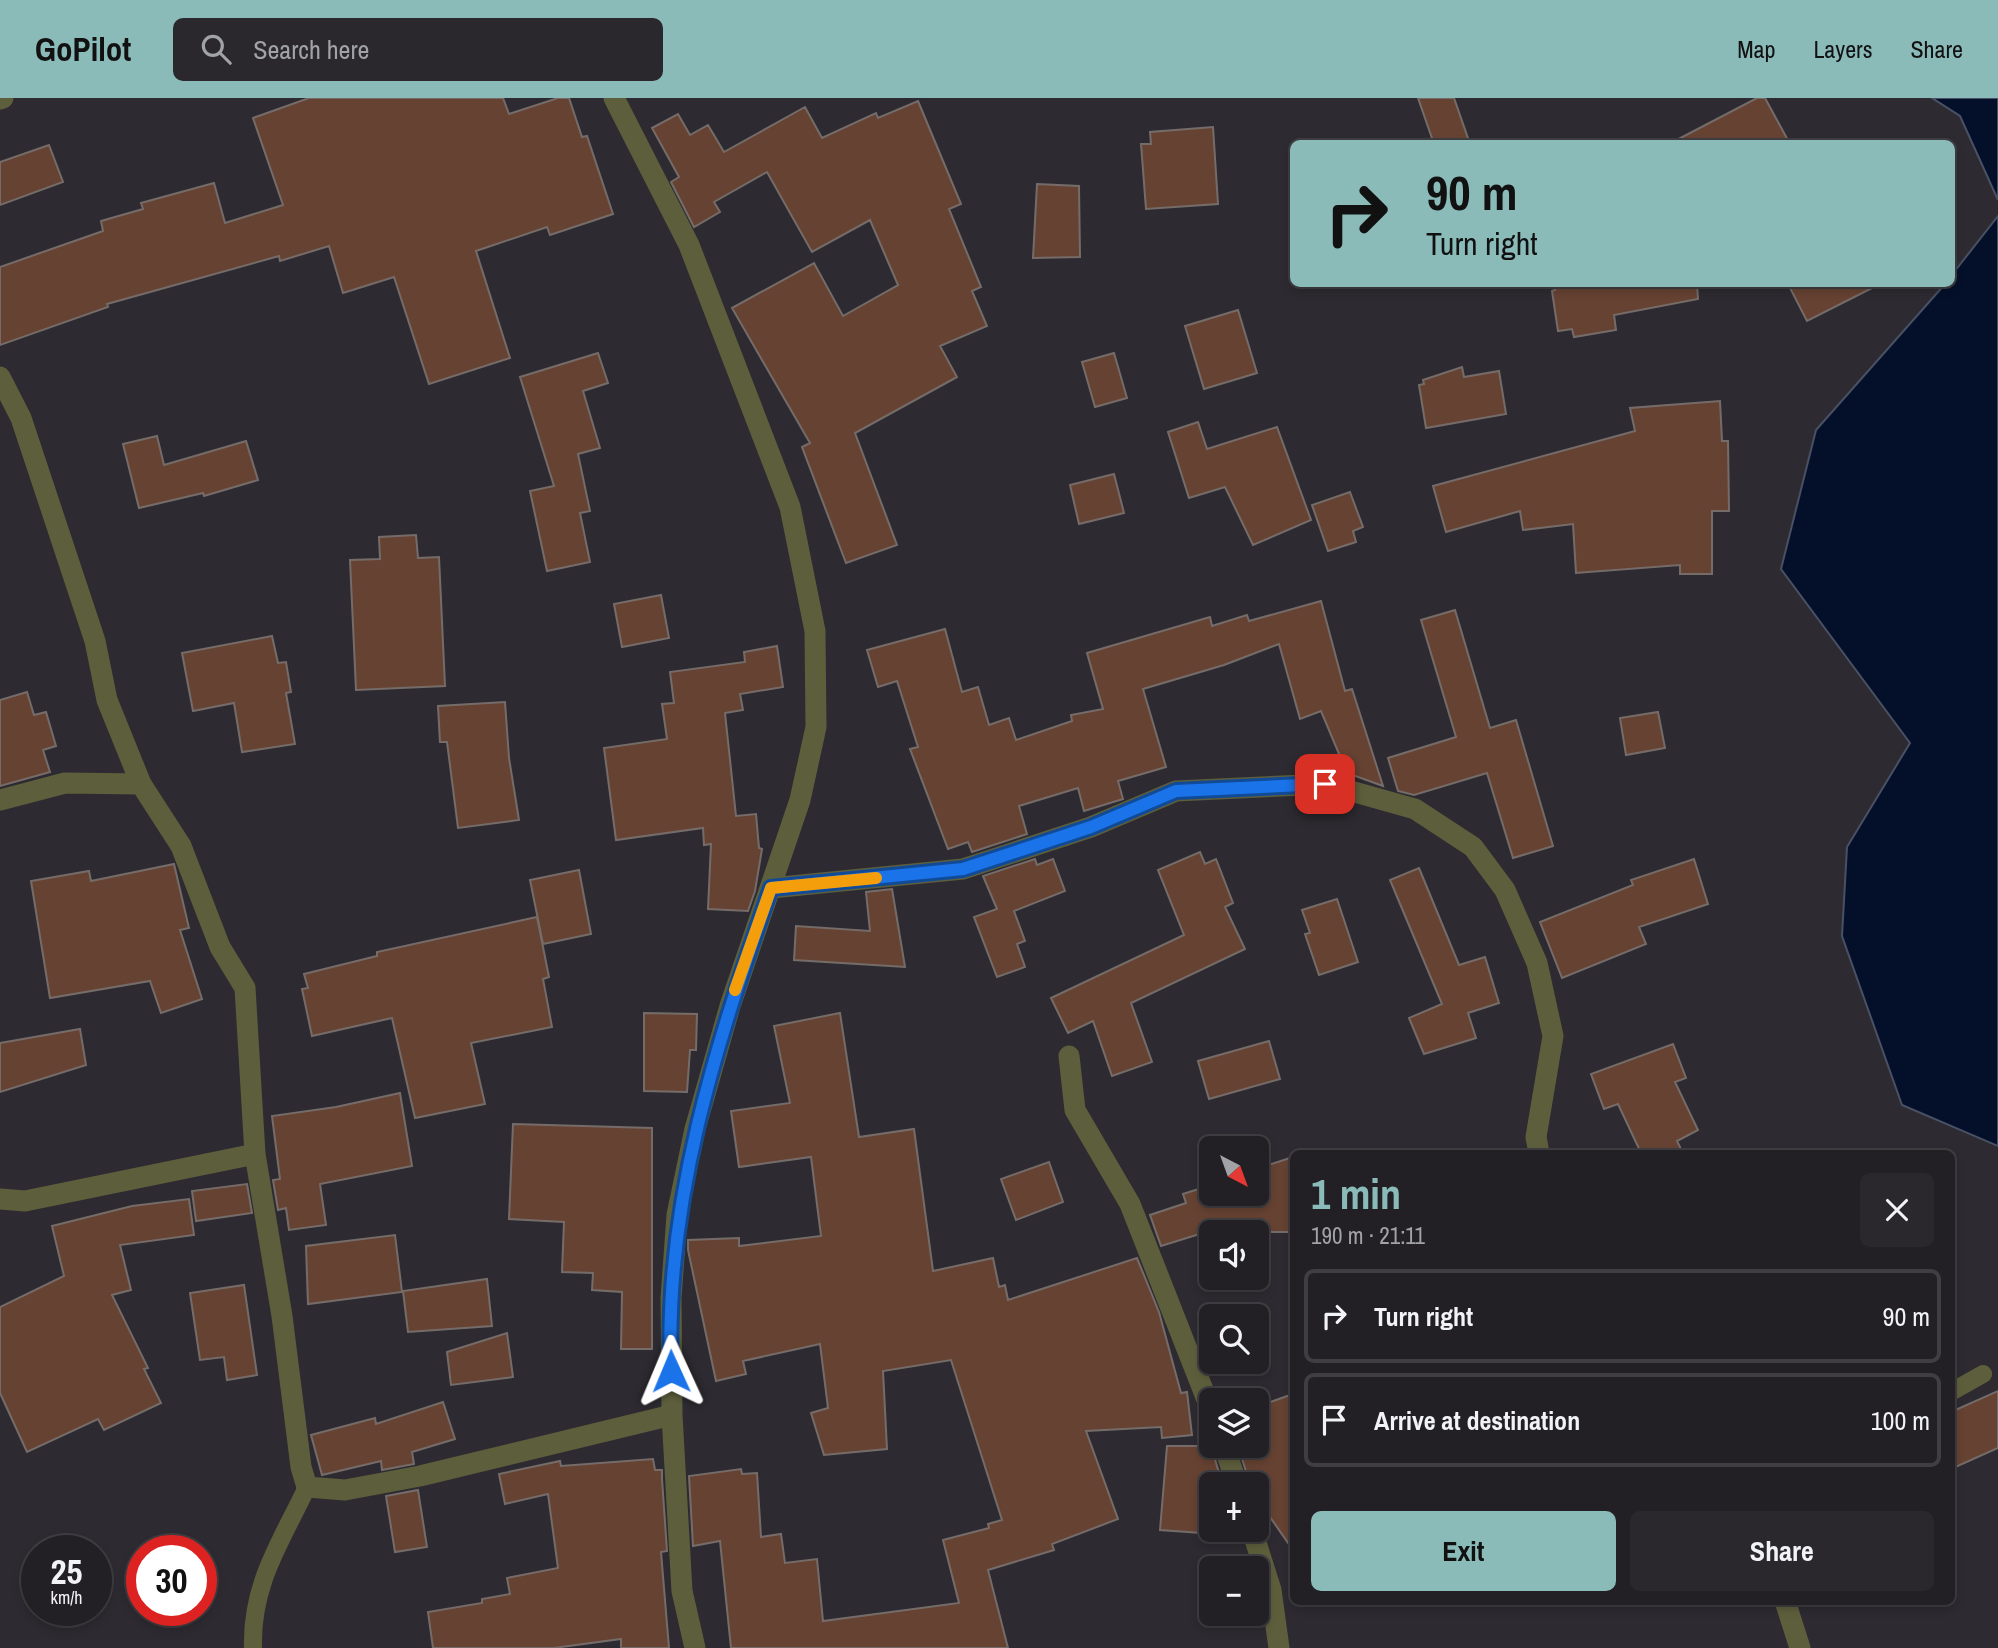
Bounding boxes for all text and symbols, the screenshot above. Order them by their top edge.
search box [173,18,663,81]
text: GoPilot [35,27,131,71]
icon: search [197,30,235,68]
text: Search here [253,32,369,67]
text: Map [1737,33,1775,65]
text: Layers [1813,33,1872,65]
text: Share [1910,33,1963,65]
text: 90 m [1426,159,1518,225]
icon: right [1311,168,1402,259]
text: Turn right [1426,222,1538,265]
pin [1295,754,1355,814]
icon: arrive [1306,765,1344,803]
north arrow [1199,1136,1269,1206]
map controls [1199,1136,1269,1626]
text: 1 min [1311,1166,1401,1222]
button: close [1860,1173,1934,1247]
button: sound [1199,1220,1269,1290]
text: 190 m · 21:11 [1311,1220,1425,1251]
icon: right [1315,1297,1353,1335]
text: Turn right [1374,1299,1473,1334]
text: 90 m [1883,1299,1930,1334]
button: search [1199,1304,1269,1374]
position arrow [634,1334,708,1408]
button: layers [1199,1388,1269,1458]
icon: arrive [1315,1401,1353,1439]
text: Arrive at destination [1374,1403,1580,1438]
text: 100 m [1871,1403,1930,1438]
button: + [1199,1472,1269,1542]
button: Exit [1311,1511,1616,1591]
button: Share [1630,1511,1934,1591]
speed limit sign: 30 [126,1535,217,1626]
text: 25 [51,1548,82,1595]
button: − [1199,1556,1269,1626]
text: km/h [51,1585,83,1610]

